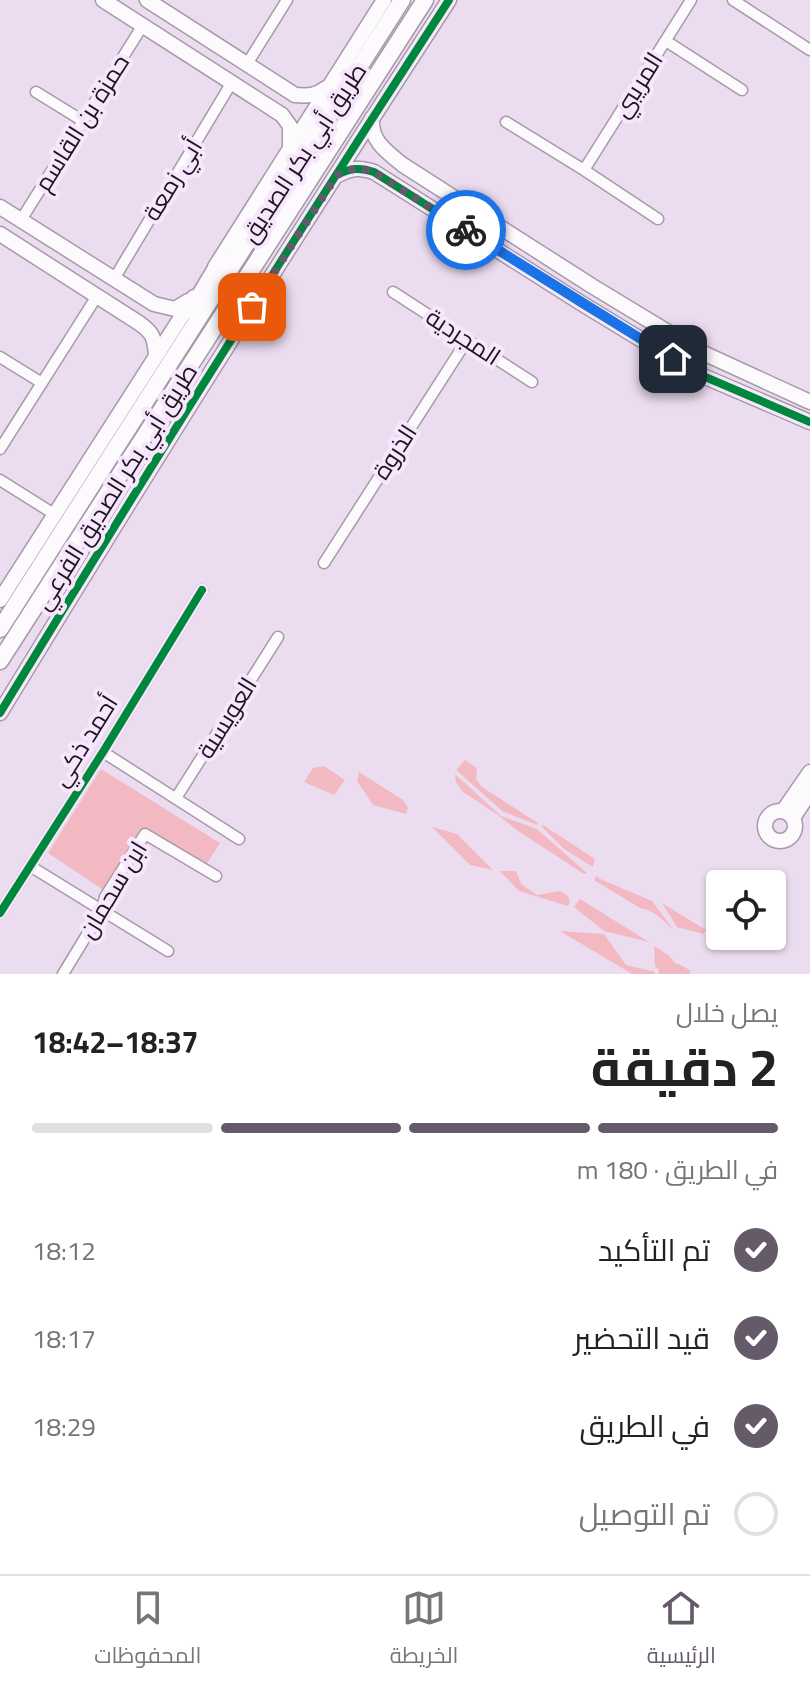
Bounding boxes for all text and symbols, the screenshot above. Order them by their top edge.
street label: المريبي [600,43,676,127]
street label: حمزة بن القاسم [21,45,142,201]
street label: طريق أبي بكر الصديق [228,53,379,252]
street label: أبي زمعة [130,129,215,230]
courier [426,190,506,270]
icon: bike [444,208,488,252]
pin [218,273,286,341]
icon: bag [230,285,274,329]
street label: المجردية [416,295,510,378]
pin [639,325,707,393]
icon: home [651,337,695,381]
street label: طريق أبي بكر الصديق الفرعي [21,354,210,619]
street label: الذروة [360,415,430,489]
street label: العويسية [184,668,270,768]
street label: أحمد ذكي [38,686,131,796]
street label: ابن سحمان [65,832,160,948]
map controls [706,870,786,950]
button: locate [706,870,786,950]
text: يصل خلال [676,988,778,1037]
text: 18:37–18:42 [32,1014,198,1070]
text: 2 دقيقة [591,1018,778,1116]
text: في الطريق · 180 m [577,1145,778,1194]
text: تم التأكيد [598,1222,710,1278]
text: 18:12 [32,1226,96,1275]
icon: check [734,1228,778,1272]
text: قيد التحضير [574,1310,710,1366]
text: 18:17 [32,1314,96,1363]
icon: check [734,1316,778,1360]
text: في الطريق [580,1398,710,1454]
text: 18:29 [32,1402,96,1451]
icon: check [734,1404,778,1448]
text: تم التوصيل [579,1486,710,1542]
tab: المحفوظات [94,1586,201,1676]
tab: الخريطة [390,1586,458,1676]
tab: الرئيسية [647,1586,716,1676]

